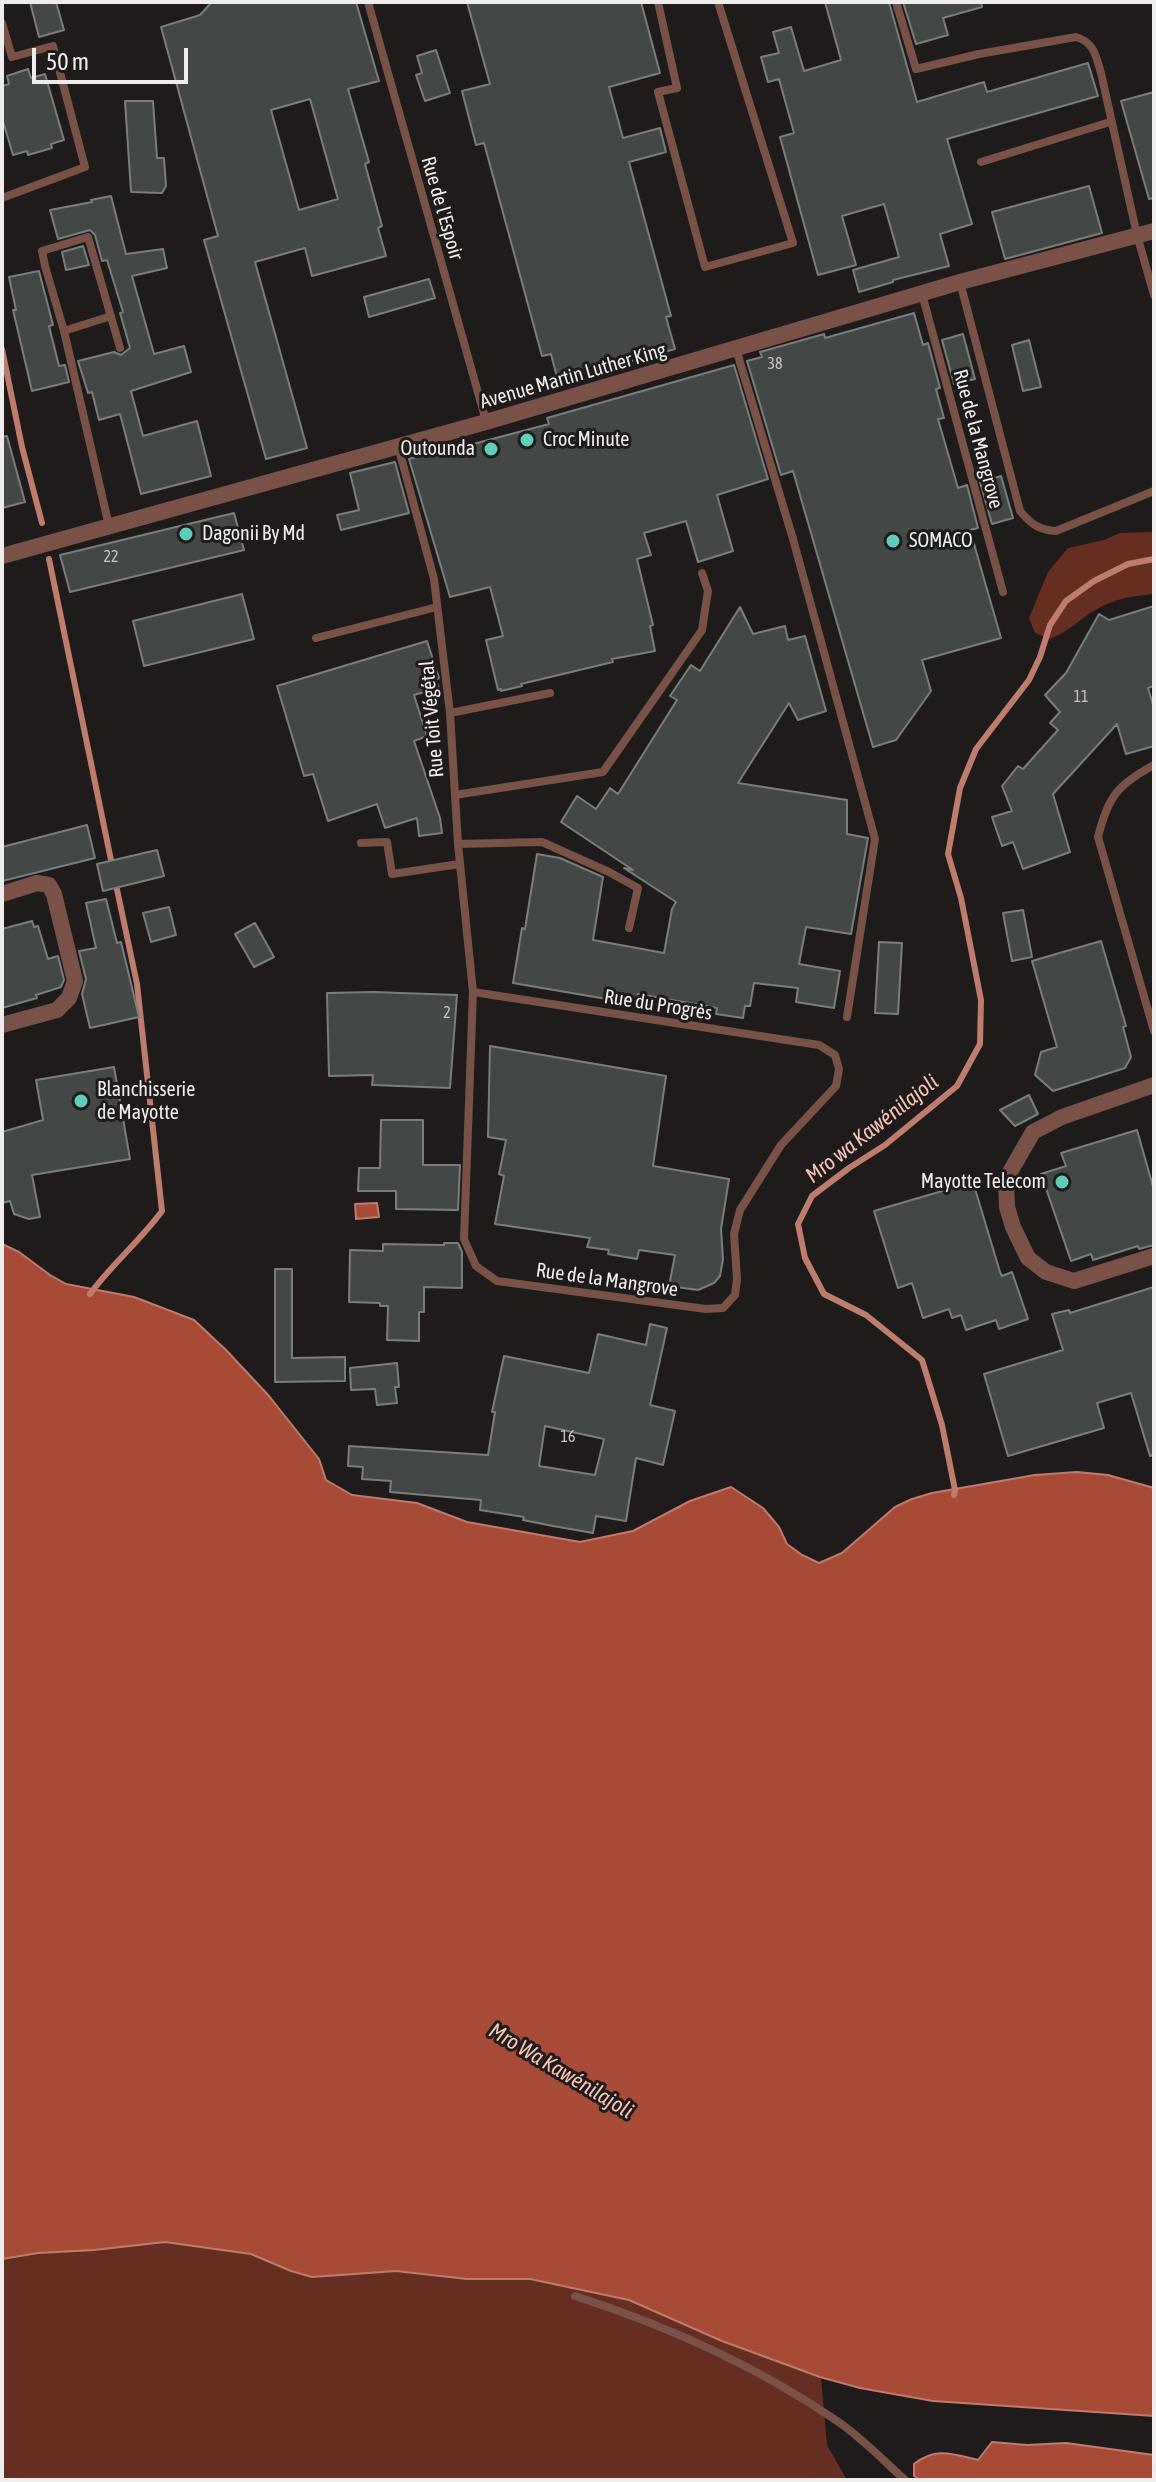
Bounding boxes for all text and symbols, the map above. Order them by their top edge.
scale bar [36,32,192,82]
text: 50 m [46,48,89,75]
street label: Rue de l'Espoir [416,154,468,262]
street label: Avenue Martin Luther King [477,338,669,414]
house number: 38 [767,354,783,374]
street label: Rue de la Mangrove [948,367,1008,511]
place label: Croc Minute [543,428,629,452]
marker: Croc Minute [518,431,536,449]
place label: Outounda [401,437,475,461]
marker: Outounda [482,440,500,458]
place label: Dagonii By Md [202,522,305,546]
marker: Dagonii By Md [177,525,195,543]
place label: SOMACO [909,529,973,553]
marker: SOMACO [884,532,902,550]
house number: 22 [103,547,119,567]
street label: Rue Toit Végétal [415,659,449,779]
house number: 11 [1073,687,1089,707]
street label: Rue du Progrès [602,985,714,1025]
house number: 2 [443,1003,451,1023]
water label: Mro wa Kawénilajoli [800,1069,944,1189]
place label: Blanchisserie de Mayotte [97,1078,195,1125]
marker: Blanchisserie de Mayotte [72,1092,90,1110]
place label: Mayotte Telecom [921,1170,1046,1194]
marker: Mayotte Telecom [1053,1173,1071,1191]
street label: Rue de la Mangrove [534,1258,680,1302]
house number: 16 [560,1427,576,1447]
water label: Mro Wa Kawénilajoli [484,2018,638,2124]

